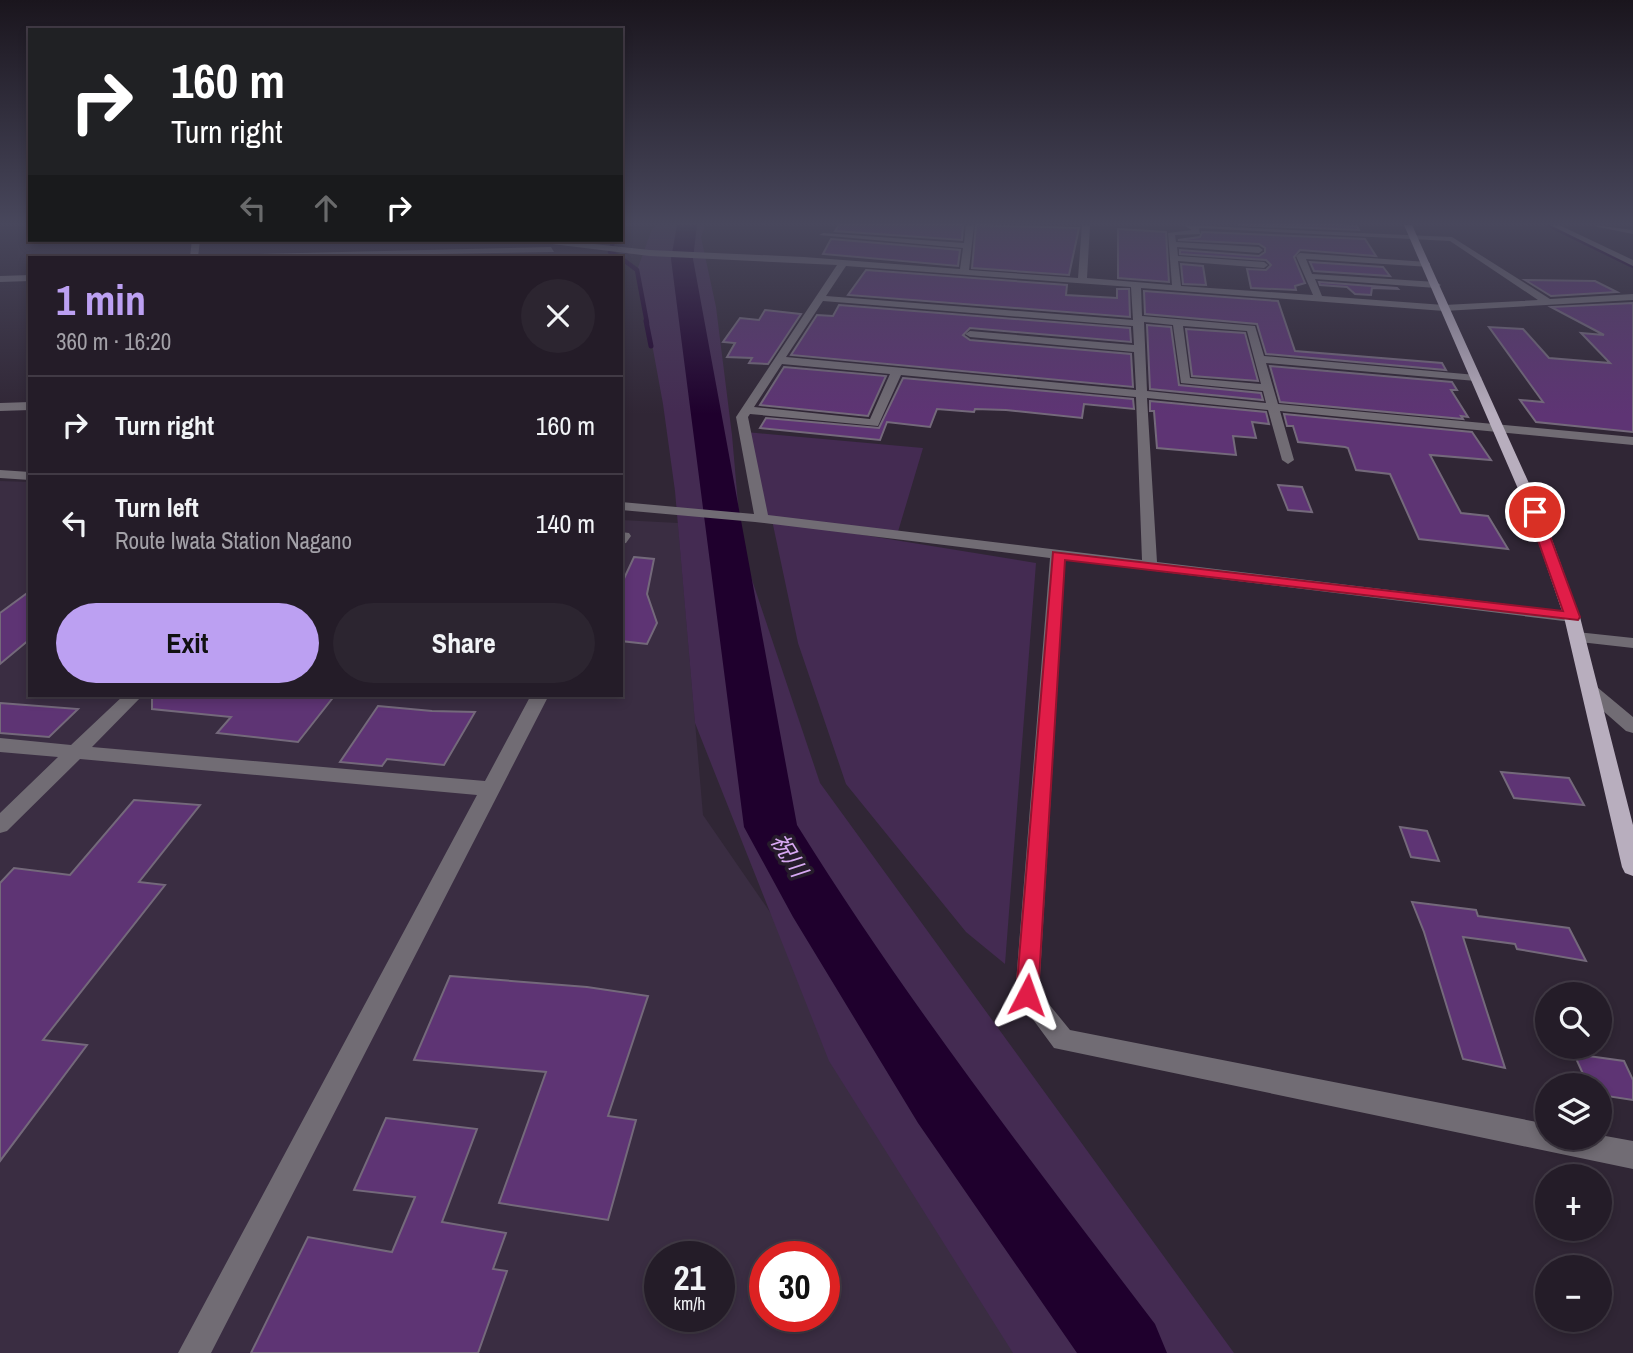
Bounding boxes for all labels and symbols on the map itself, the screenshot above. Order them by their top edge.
pin [1505,482,1565,542]
water label: 祝川 [764,827,816,885]
position arrow [990,958,1064,1032]
speed limit sign: 30 [749,1241,840,1332]

